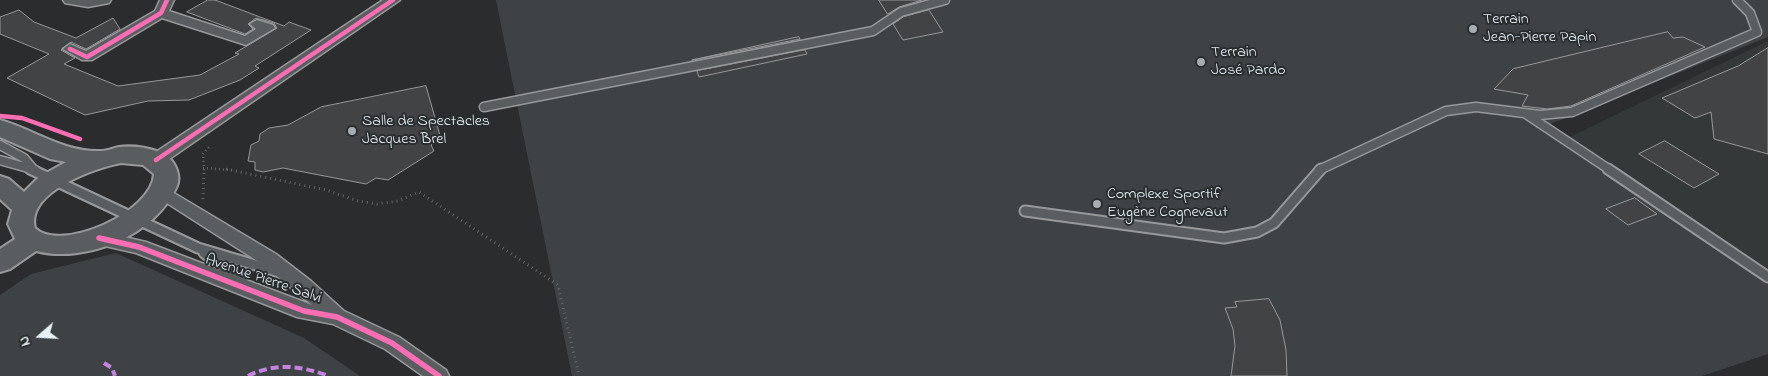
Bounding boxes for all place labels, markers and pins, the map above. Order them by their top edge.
place label: Terrain Jean-Pierre Papin [1483,10,1596,48]
marker: Terrain Jean-Pierre Papin [1467,23,1479,35]
place label: Terrain José Pardo [1211,43,1286,81]
marker: Terrain José Pardo [1195,56,1207,68]
place label: Salle de Spectacles Jacques Brel [362,112,490,150]
marker: Salle de Spectacles Jacques Brel [346,125,358,137]
place label: Complexe Sportif Eugène Cognevaut [1107,185,1228,223]
marker: Complexe Sportif Eugène Cognevaut [1091,198,1103,210]

